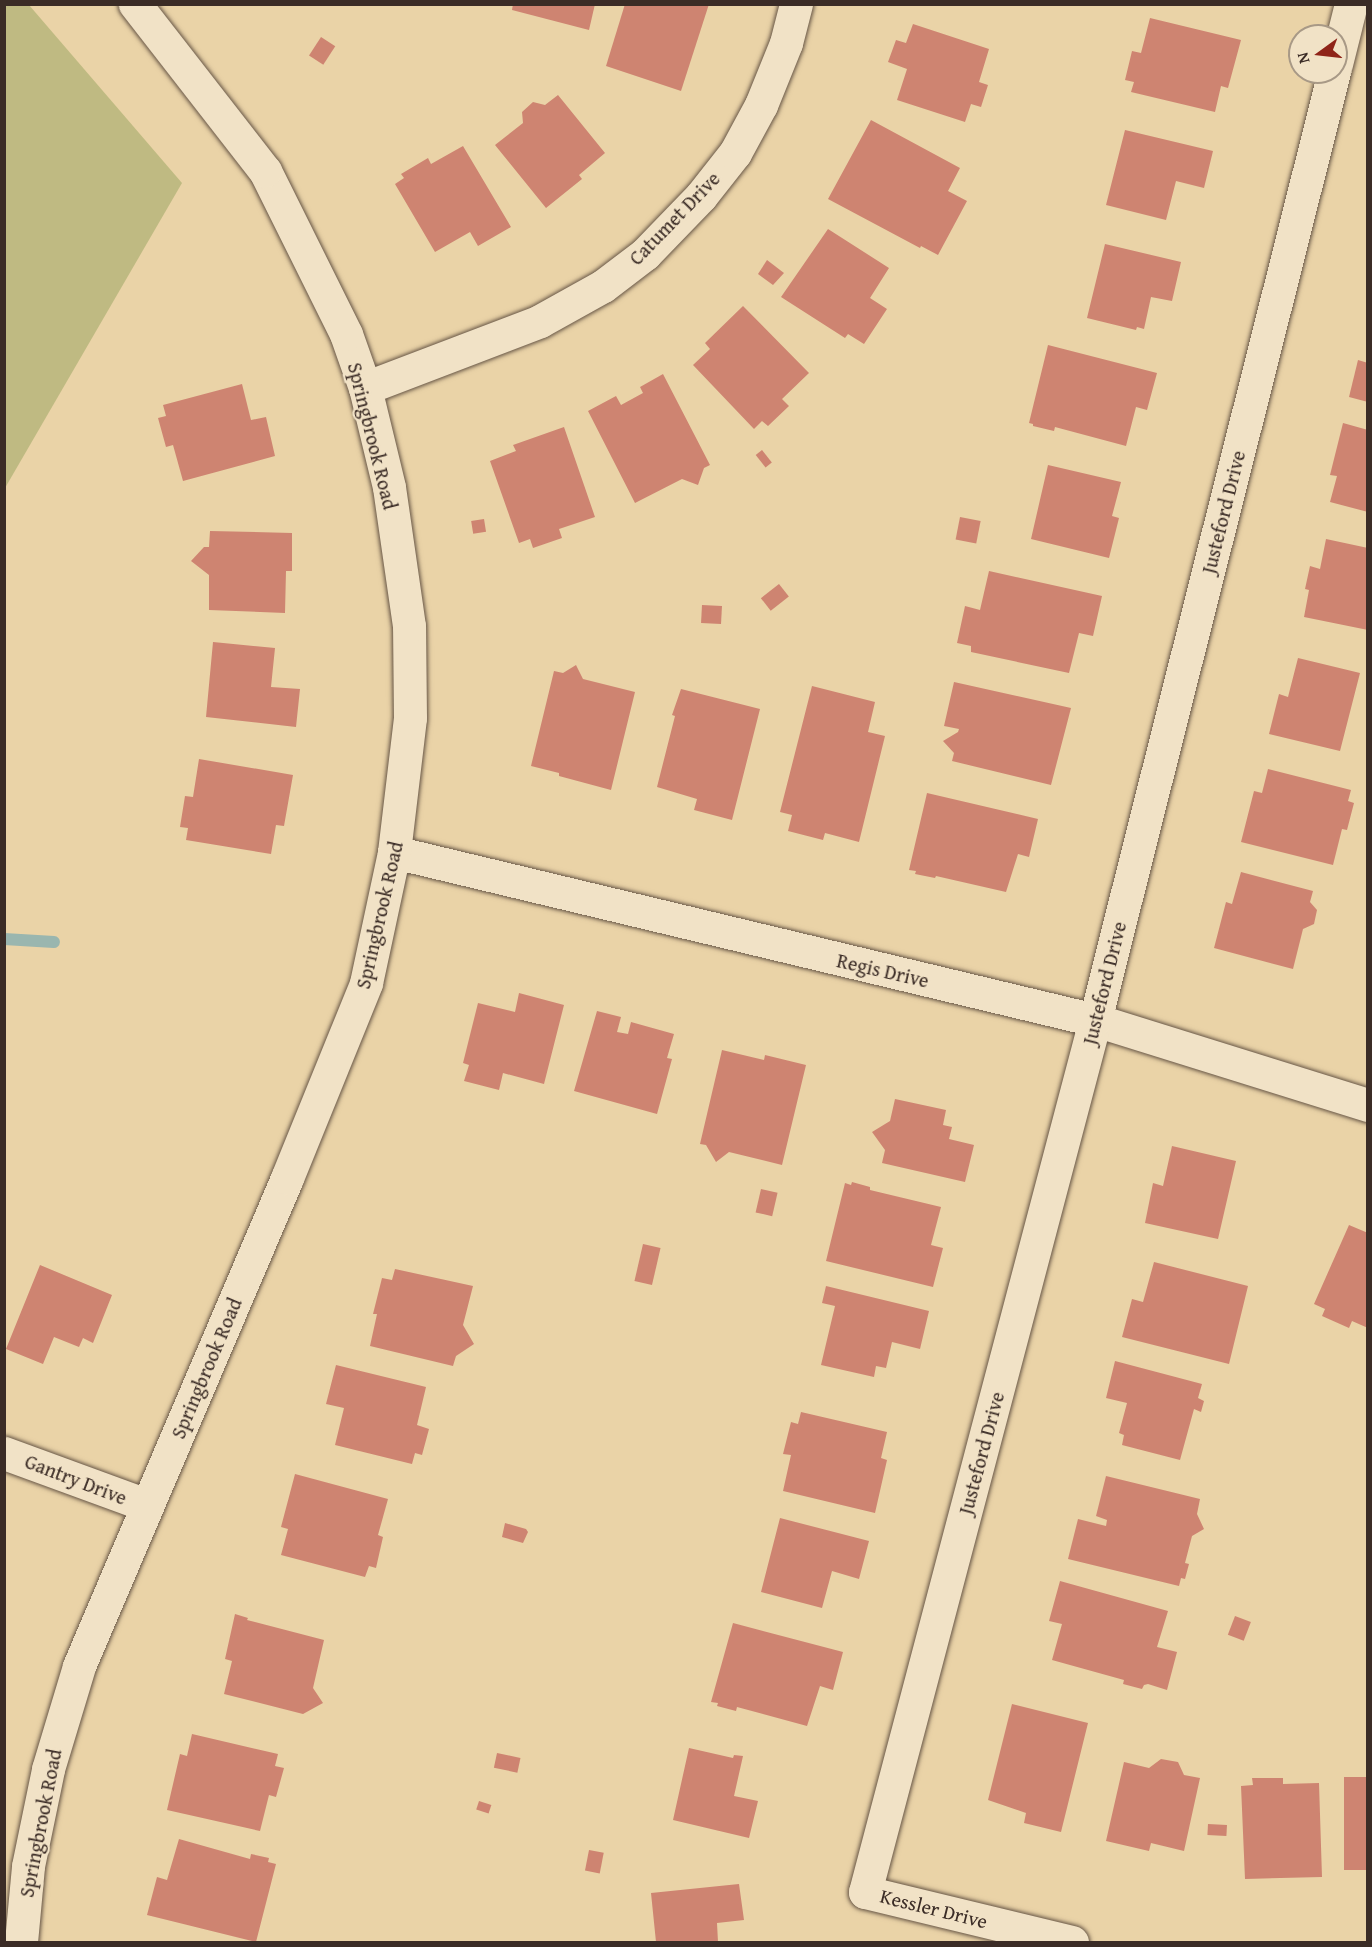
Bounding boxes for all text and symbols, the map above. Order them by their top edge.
north arrow [1288,24,1348,84]
text: N [1290,50,1316,66]
street label: Catumet Drive [624,166,724,270]
street label: Springbrook Road [343,360,403,512]
street label: Justeford Drive [1196,448,1250,576]
street label: Springbrook Road [350,839,408,991]
street label: Justeford Drive [1077,919,1131,1047]
street label: Regis Drive [835,948,931,992]
street label: Springbrook Road [166,1294,246,1442]
street label: Justeford Drive [953,1389,1009,1517]
street label: Gantry Drive [22,1449,130,1509]
street label: Springbrook Road [14,1747,66,1899]
street label: Kessler Drive [878,1883,990,1933]

